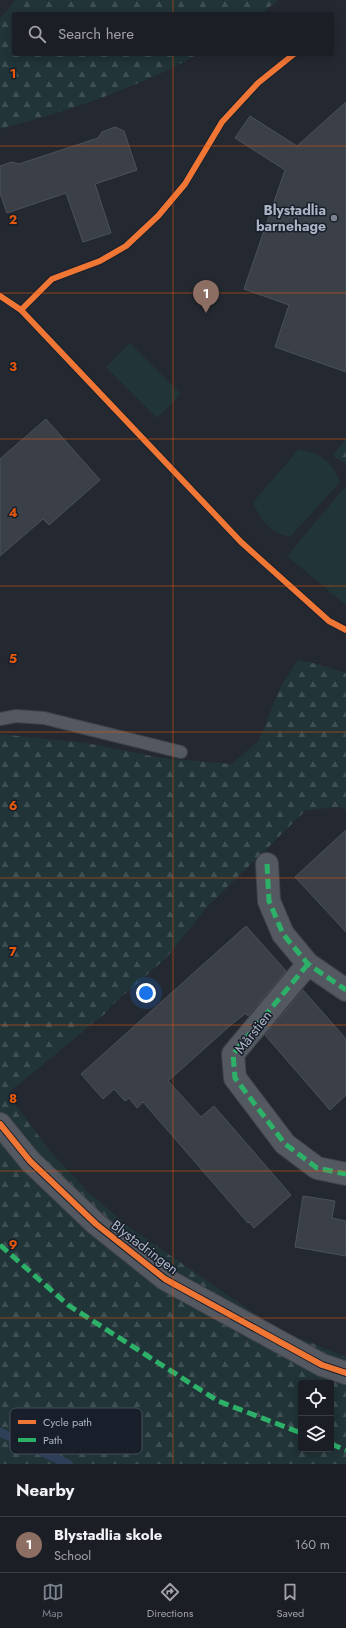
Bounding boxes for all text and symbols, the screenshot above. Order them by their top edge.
search box [12,12,334,56]
icon: search [26,23,48,45]
text: Search here [58,23,134,45]
text: 1 [10,64,16,83]
place label: Blystadlia barnehage [256,200,326,236]
text: 2 [9,210,17,229]
marker: Blystadlia barnehage [329,213,339,223]
pin: 1 [193,280,219,313]
text: 3 [9,357,17,376]
text: 4 [8,503,18,522]
text: 5 [9,649,17,668]
text: 6 [9,796,18,815]
text: 7 [9,942,17,961]
your location [136,983,156,1003]
street label: Mårstien [230,1006,276,1058]
text: 8 [9,1089,17,1108]
street label: Blystadringen [107,1215,183,1279]
text: 9 [9,1235,18,1254]
map controls [298,1380,334,1452]
button: locate [298,1380,334,1416]
legend [10,1408,142,1454]
text: Cycle path [43,1414,92,1430]
button: layers [298,1416,334,1452]
text: Path [43,1432,62,1448]
text: Nearby [16,1478,74,1502]
text: Blystadlia skole [54,1524,162,1546]
text: 1 [26,1535,32,1554]
text: 160 m [295,1535,330,1554]
text: School [54,1546,91,1565]
tab: Map [42,1581,64,1621]
tab: Directions [147,1581,193,1621]
tab: Saved [277,1581,304,1621]

